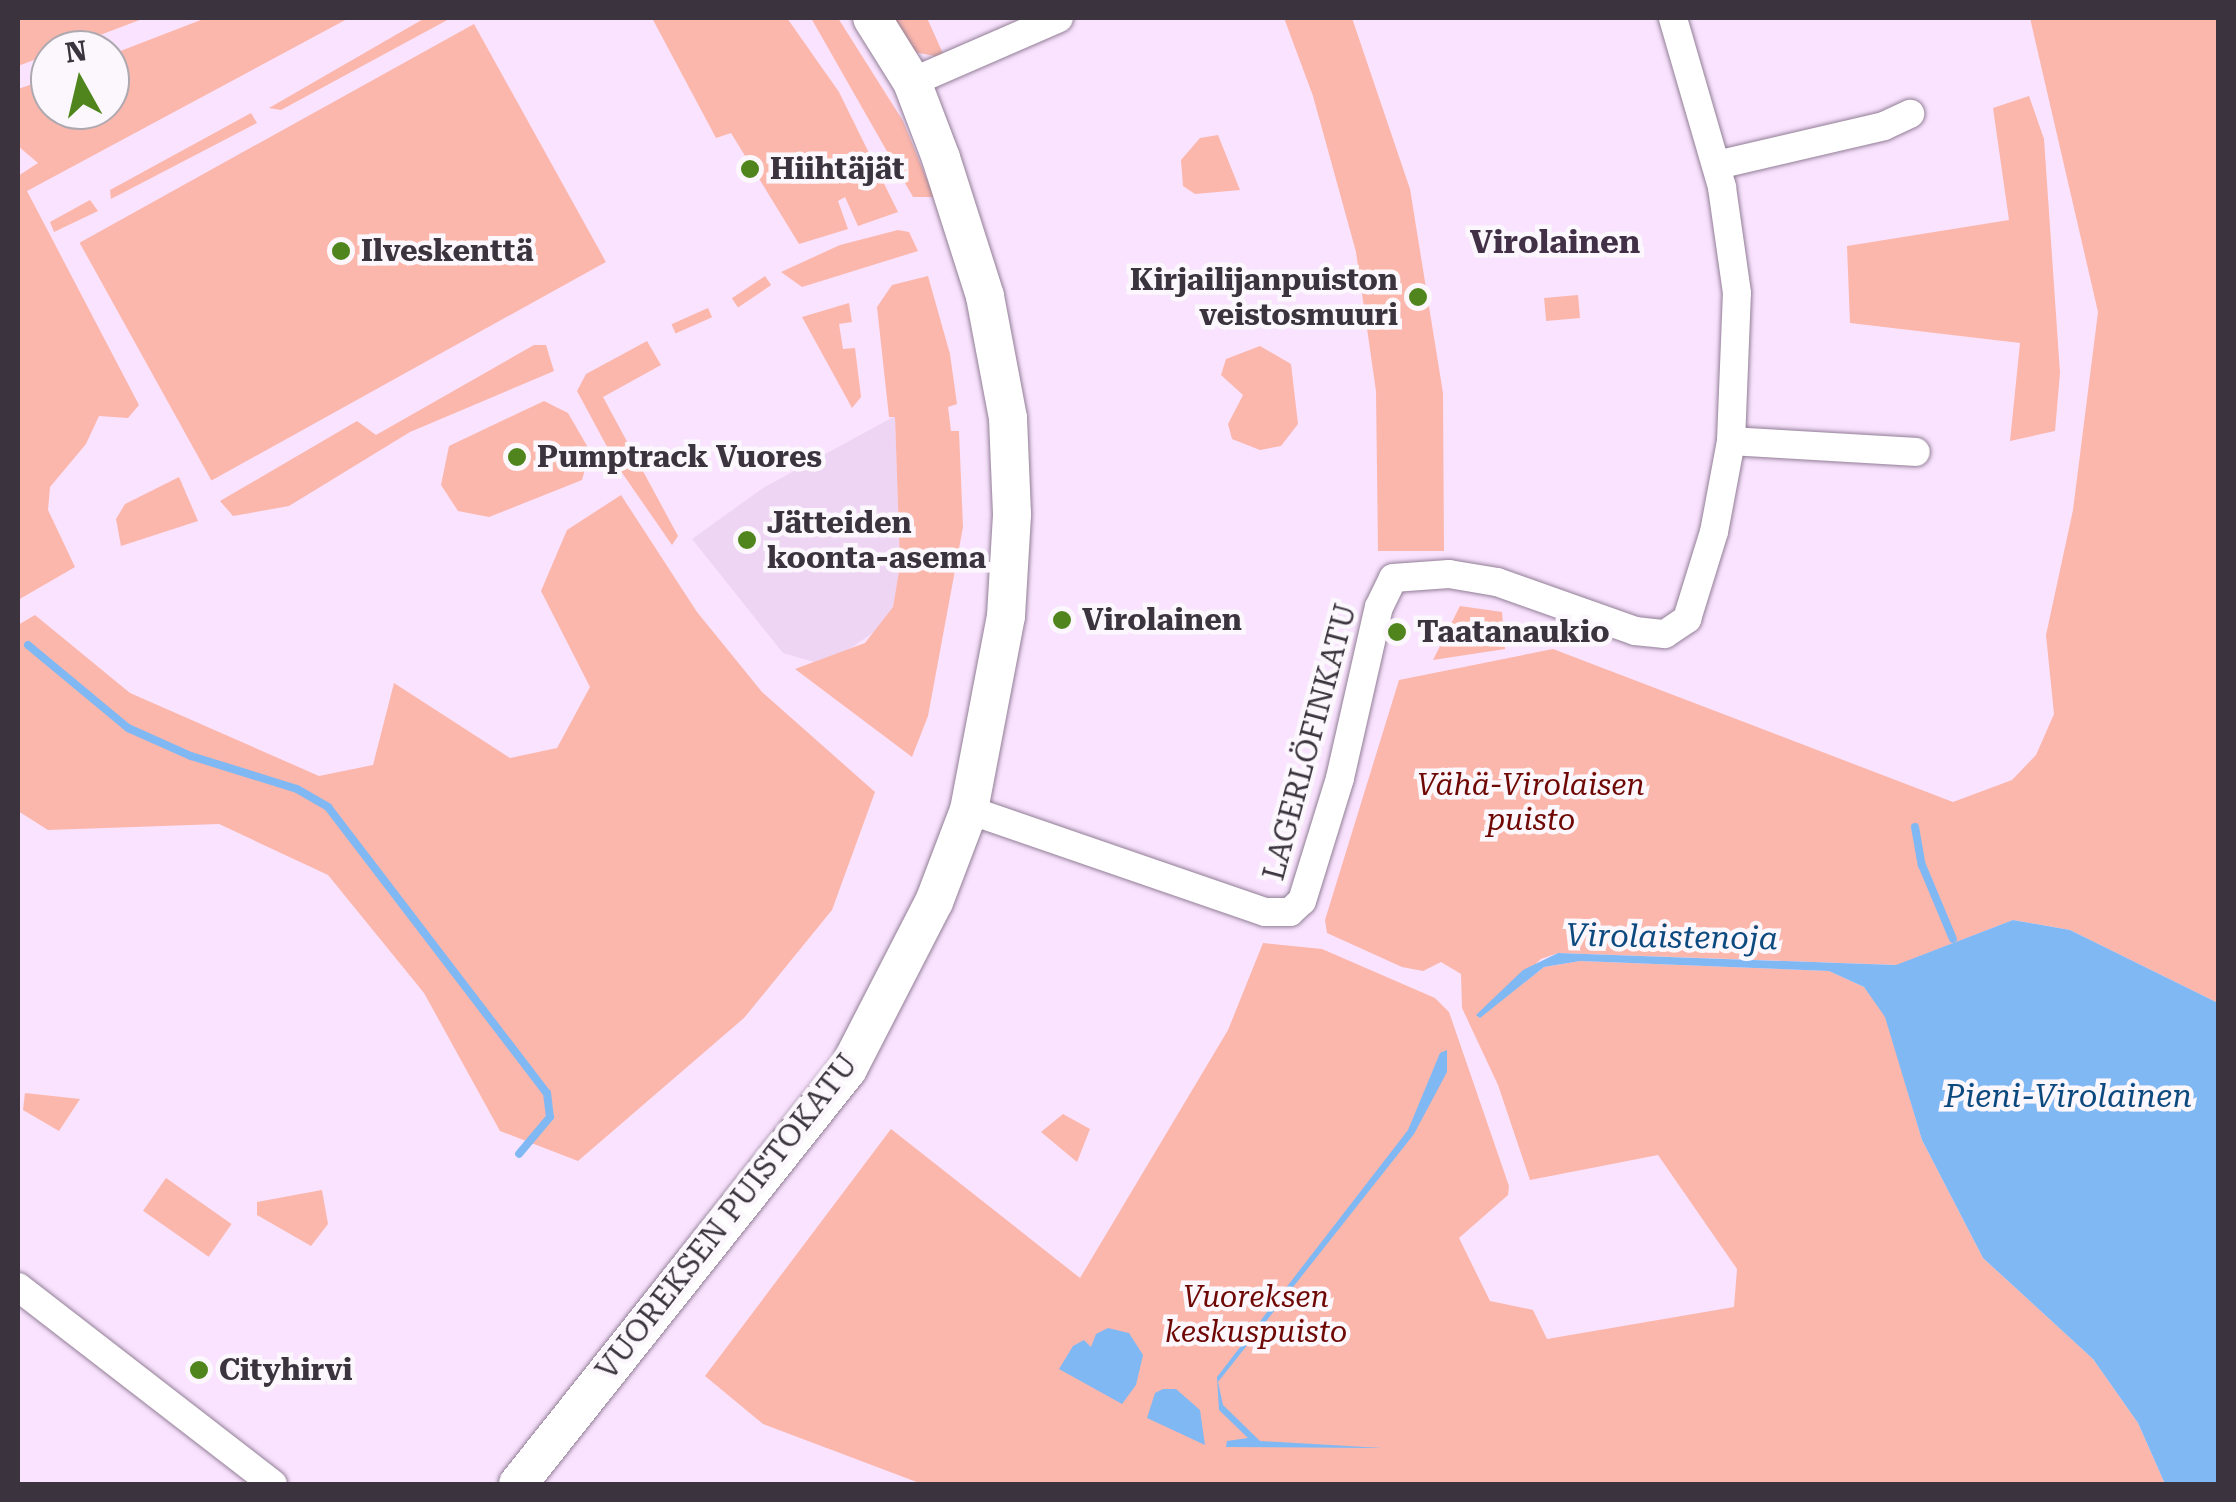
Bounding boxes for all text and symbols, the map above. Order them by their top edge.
north arrow [30,30,130,130]
text: N [63,34,89,70]
place label: Hiihtäjät [770,151,904,187]
marker: Hiihtäjät [739,158,761,180]
district label: Virolainen [1470,223,1640,261]
place label: Ilveskenttä [361,233,534,269]
marker: Ilveskenttä [330,240,352,262]
place label: Kirjailijanpuiston veistosmuuri [1130,262,1398,332]
marker: Kirjailijanpuiston veistosmuuri [1407,286,1429,308]
place label: Pumptrack Vuores [537,439,822,475]
marker: Pumptrack Vuores [506,446,528,468]
place label: Jätteiden koonta-asema [767,505,986,576]
marker: Jätteiden koonta-asema [736,529,758,551]
street label: LAGERLÖFINKATU [1256,600,1364,884]
place label: Virolainen [1082,602,1242,638]
marker: Virolainen [1051,609,1073,631]
place label: Taatanaukio [1417,614,1610,650]
marker: Taatanaukio [1386,621,1408,643]
park label: Vähä-Virolaisen puisto [1417,767,1645,838]
water label: Virolaistenoja [1566,916,1778,958]
street label: VUOREKSEN PUISTOKATU [589,1047,865,1387]
water label: Pieni-Virolainen [1944,1077,2192,1115]
park label: Vuoreksen keskuspuisto [1165,1279,1347,1350]
place label: Cityhirvi [219,1352,353,1388]
marker: Cityhirvi [188,1359,210,1381]

